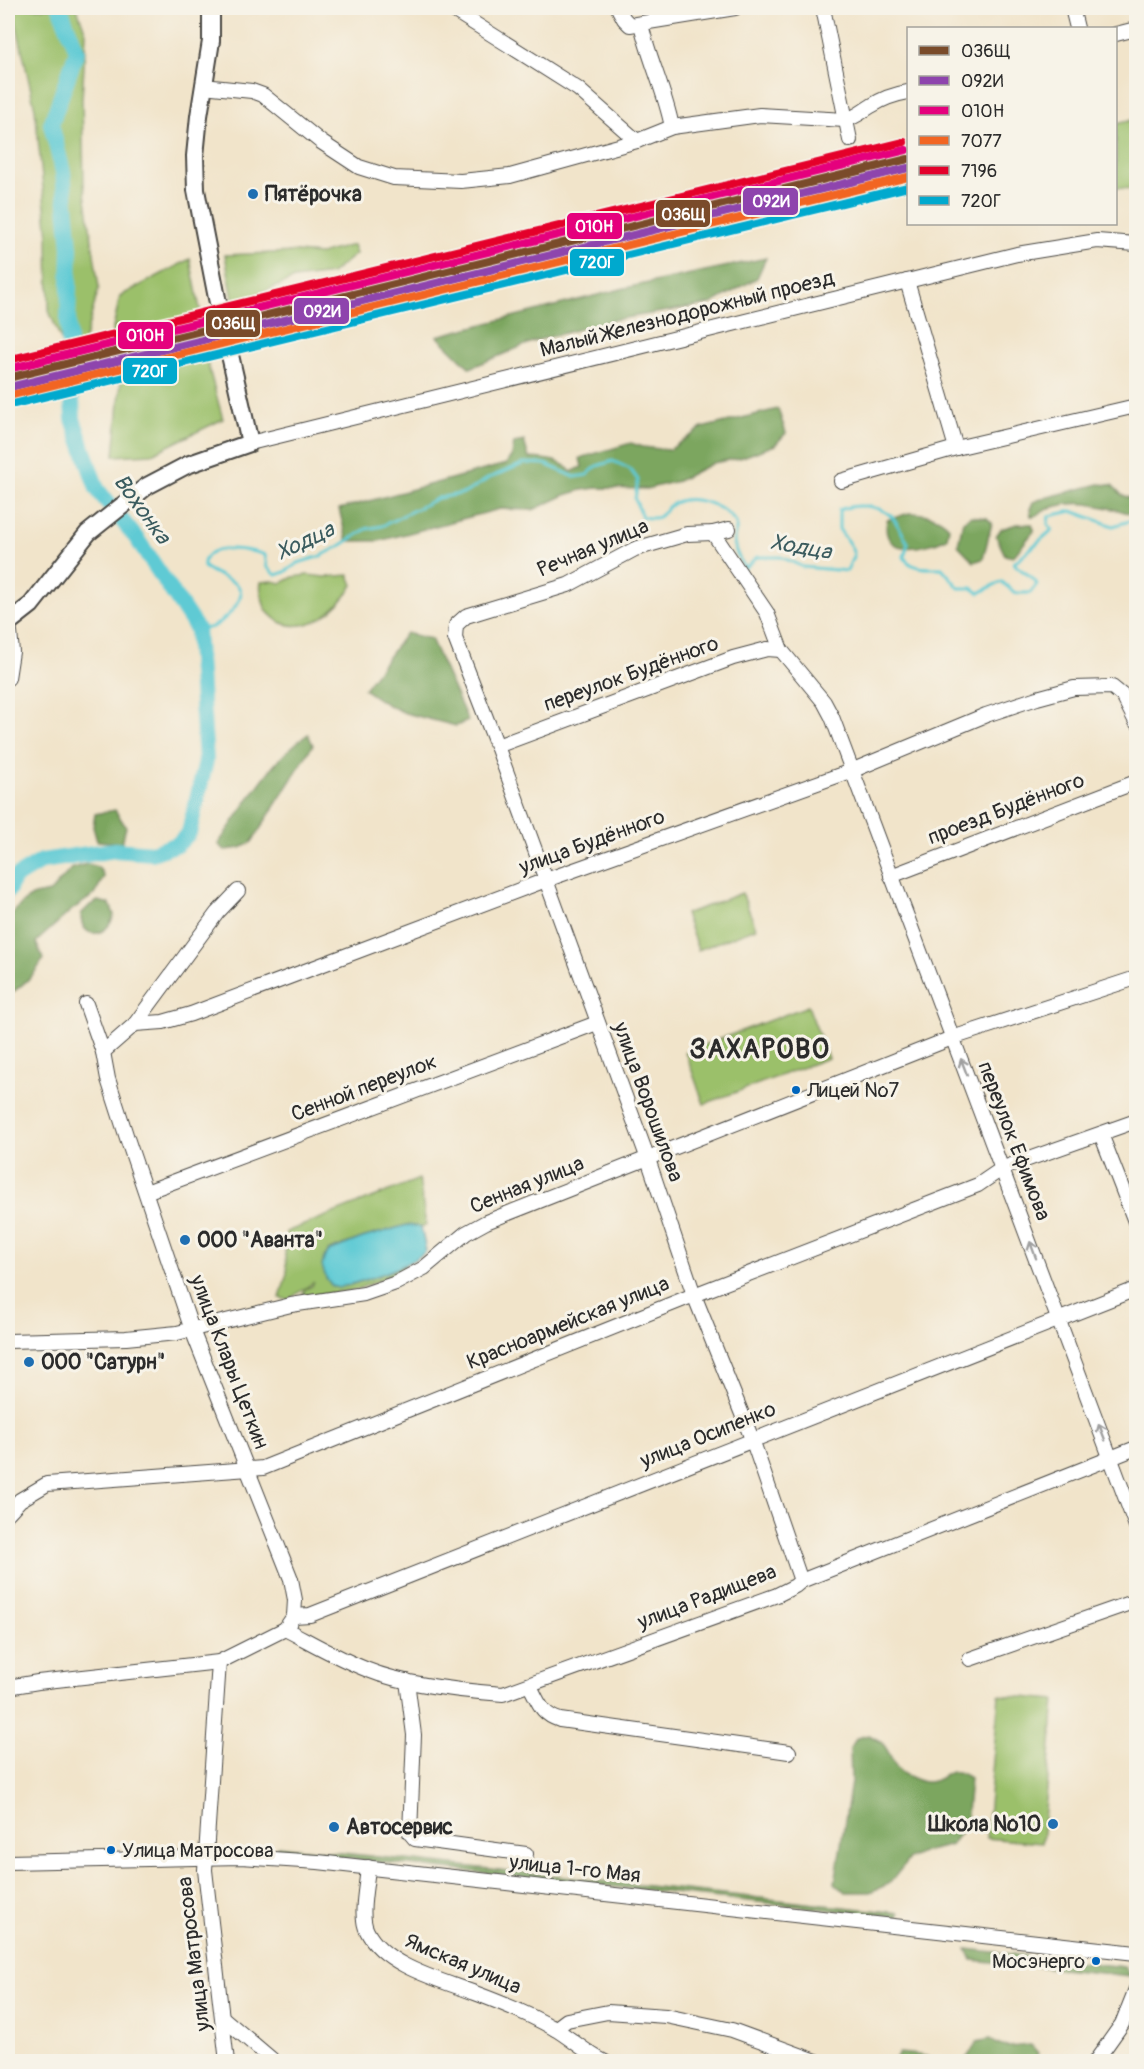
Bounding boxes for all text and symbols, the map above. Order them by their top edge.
legend [907,27,1117,225]
text: 036Щ [961,40,1011,63]
text: 092И [961,70,1004,93]
text: 010Н [961,100,1004,123]
text: 7077 [961,130,1002,153]
text: 7196 [961,160,997,183]
place label: Пятёрочка [265,181,362,208]
marker: Пятёрочка [246,187,260,201]
line badge: 092И [742,187,799,216]
text: 720Г [961,190,1002,213]
text: 092И [752,192,790,212]
line badge: 036Щ [655,199,711,228]
text: 036Щ [661,205,705,225]
line badge: 010Н [566,212,623,240]
text: 010Н [575,217,613,237]
line badge: 720Г [569,248,625,277]
text: 720Г [579,253,615,273]
street label: Малый Железнодорожный проезд [537,264,837,364]
line badge: 092И [293,297,350,325]
text: 092И [303,302,341,322]
line badge: 036Щ [205,309,261,338]
text: 036Щ [211,314,255,334]
line badge: 010Н [117,321,174,350]
text: 010Н [126,326,164,346]
line badge: 720Г [122,357,178,385]
text: 720Г [132,362,168,382]
water label: Вохонка [107,469,178,551]
street label: Речная улица [533,512,653,584]
water label: Ходца [272,515,340,567]
water label: Ходца [769,528,835,566]
street label: переулок Будённого [540,630,722,718]
street label: проезд Будённого [924,767,1088,851]
street label: улица Будённого [515,803,669,881]
street label: улица Ворошилова [606,1018,689,1185]
district label: ЗАХАРОВО [690,1033,830,1066]
street label: Сенной переулок [287,1048,441,1128]
street label: переулок Ефимова [971,1058,1057,1224]
one-way arrow [958,1059,969,1077]
place label: Лицей №7 [806,1078,899,1103]
marker: Лицей №7 [790,1084,802,1096]
street label: Сенная улица [466,1150,588,1220]
place label: ООО "Аванта" [197,1227,323,1254]
marker: ООО "Аванта" [178,1233,192,1247]
one-way arrow [1027,1241,1038,1259]
street label: улица Клары Цеткин [183,1270,275,1453]
street label: Красноармейская улица [463,1270,673,1376]
place label: ООО "Сатурн" [41,1349,165,1376]
marker: ООО "Сатурн" [22,1355,36,1369]
street label: улица Осипенко [635,1396,780,1475]
one-way arrow [1095,1423,1106,1442]
street label: улица Радищева [633,1558,780,1636]
place label: Школа №10 [927,1811,1041,1838]
place label: Автосервис [346,1814,453,1841]
marker: Школа №10 [1046,1817,1060,1831]
marker: Автосервис [327,1820,341,1834]
place label: Улица Матросова [122,1838,274,1863]
marker: Улица Матросова [105,1844,117,1856]
street label: улица 1-го Мая [507,1849,642,1889]
street label: улица Матросова [171,1875,217,2034]
street label: Ямская улица [401,1927,525,2001]
place label: Мосэнерго [992,1949,1085,1974]
marker: Мосэнерго [1090,1955,1102,1967]

